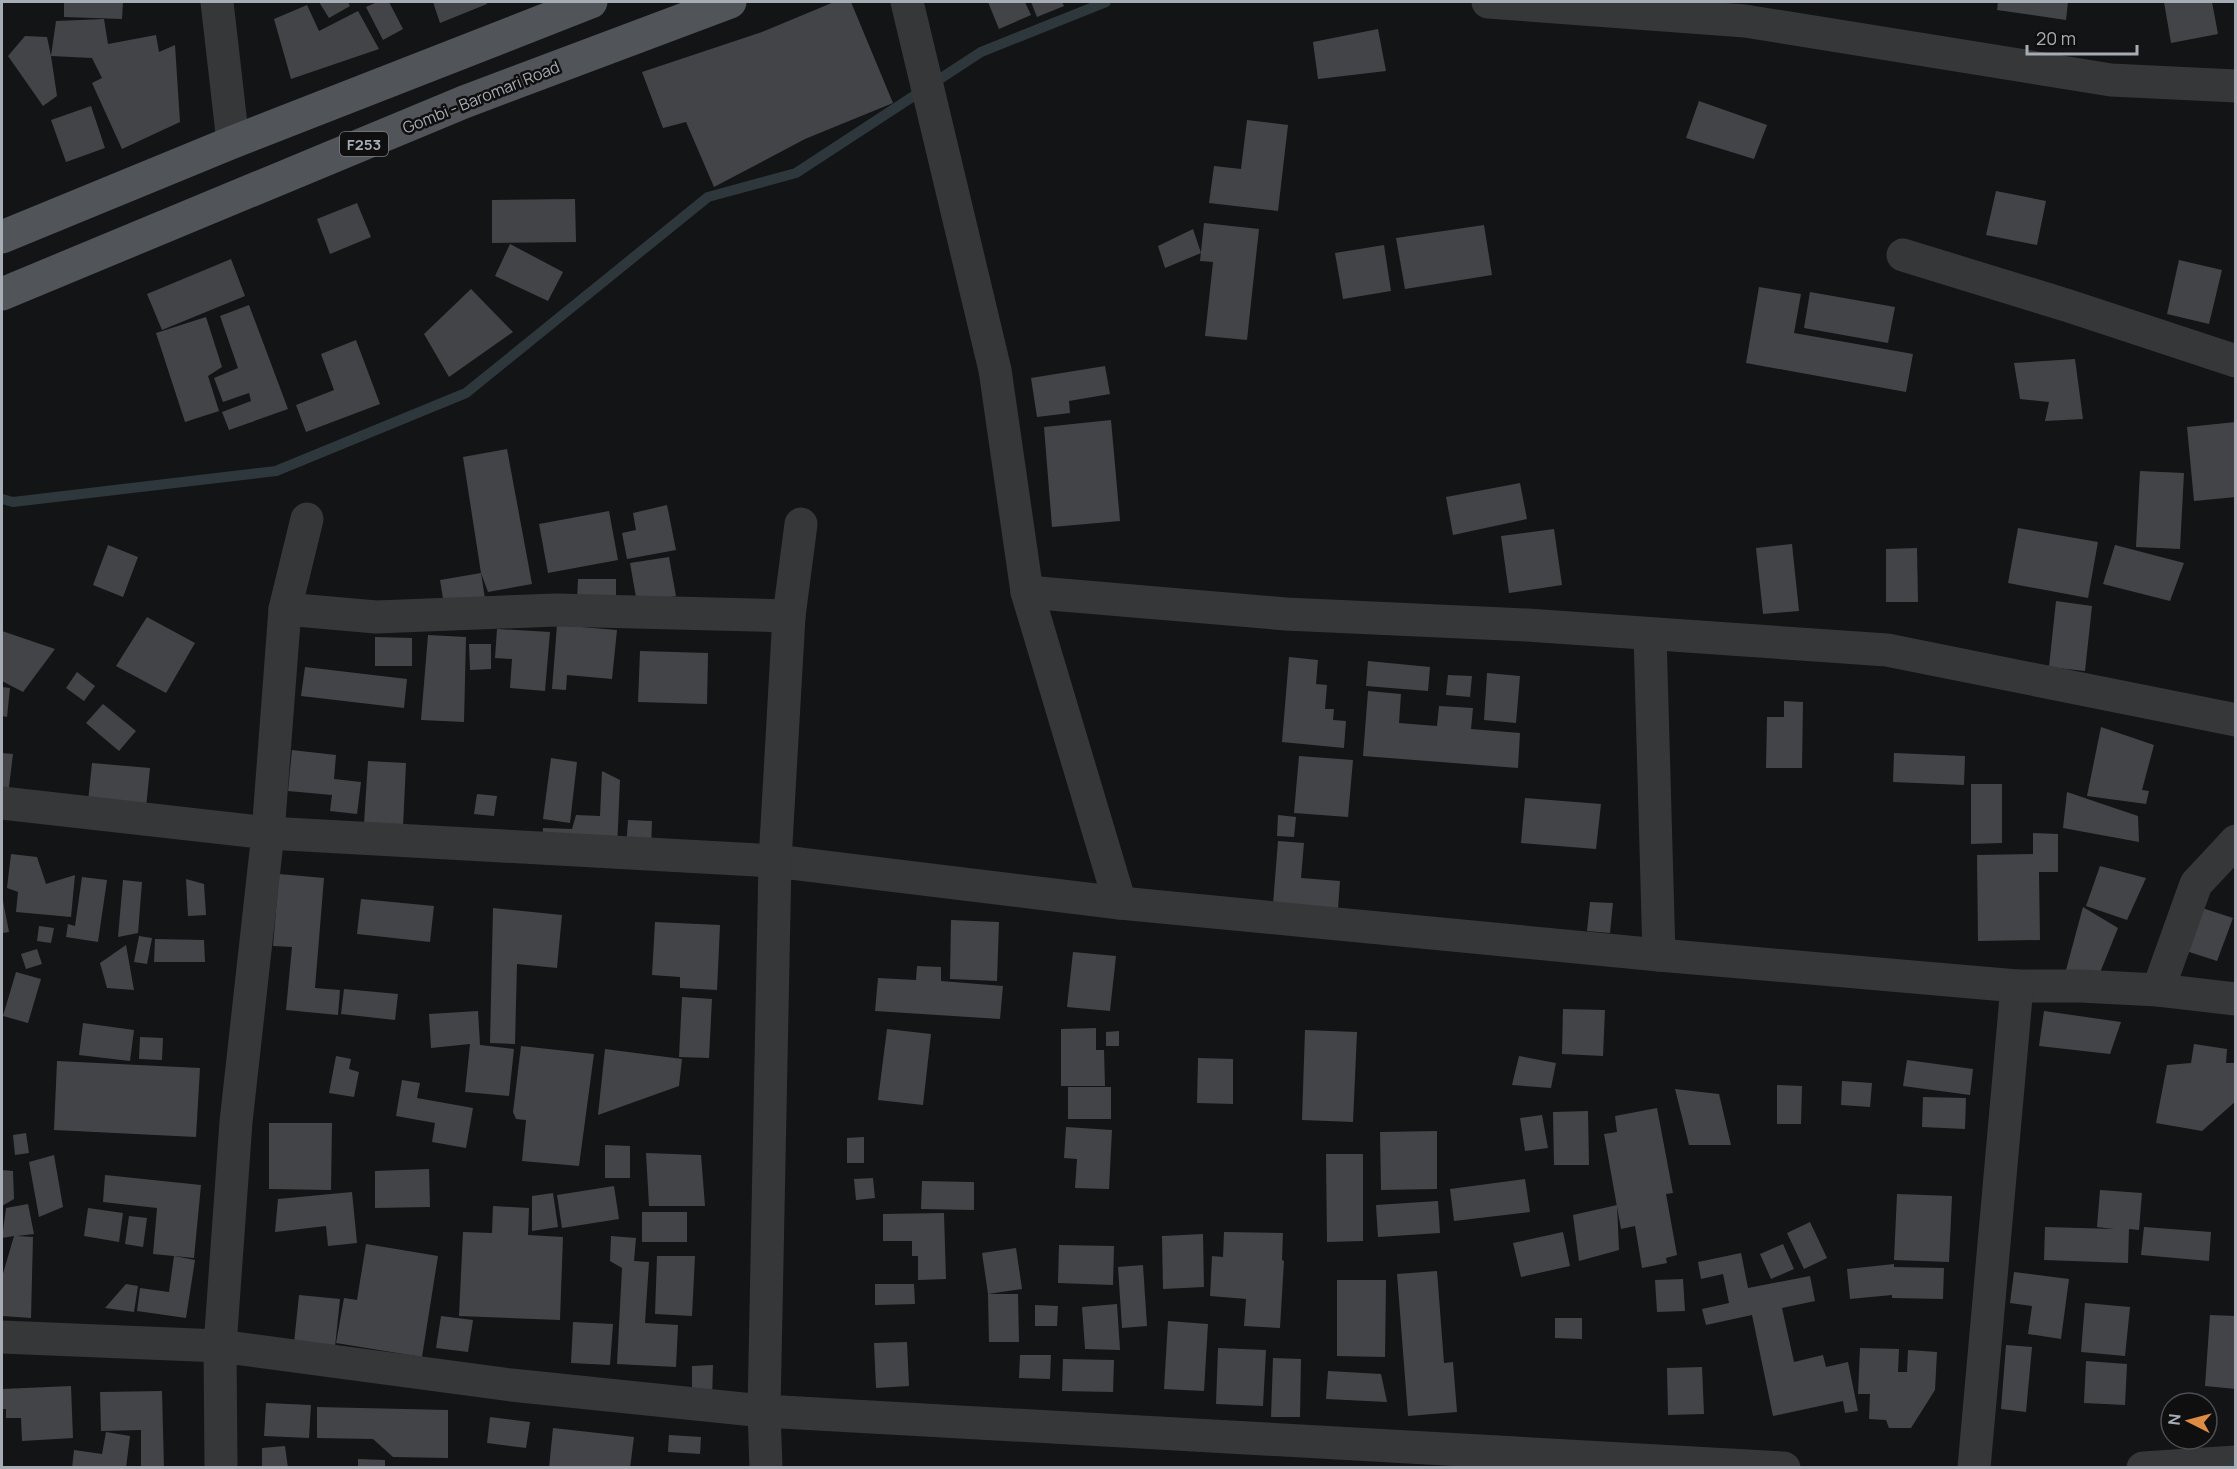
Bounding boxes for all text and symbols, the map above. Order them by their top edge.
scale bar [2027,18,2136,56]
text: 20 m [2036,26,2076,50]
street label: Gombi - Baromari Road [399,55,563,139]
road number: F253 [340,132,388,156]
north arrow [2159,1391,2219,1451]
text: N [2163,1413,2186,1426]

